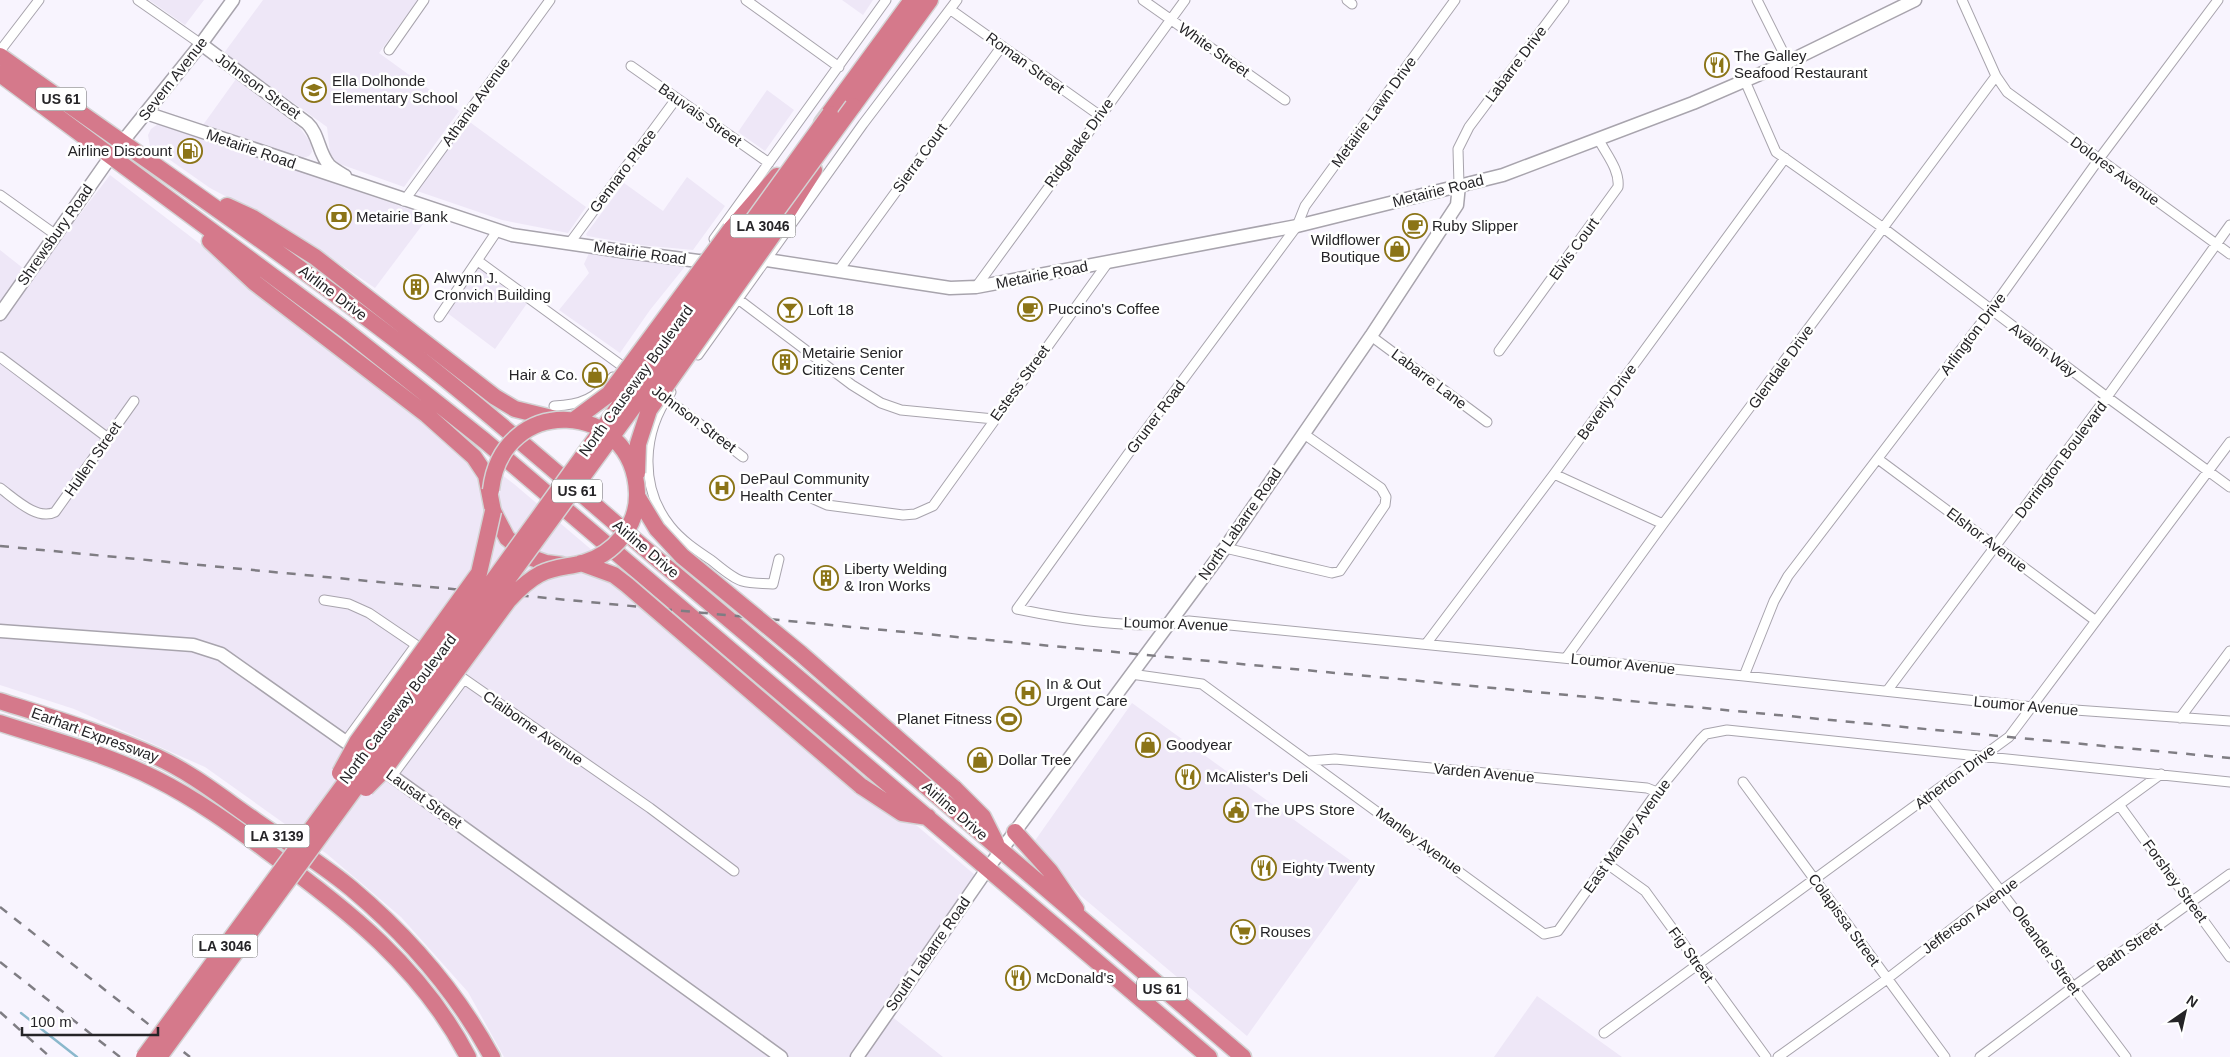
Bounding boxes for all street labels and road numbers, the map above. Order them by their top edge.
street label: White Street [1176,19,1254,81]
street label: Labarre Drive [1481,22,1550,105]
street label: Roman Street [983,29,1068,97]
street label: Severn Avenue [135,33,211,124]
street label: Johnson Street [212,49,305,123]
street label: Metairie Lawn Drive [1328,53,1419,170]
street label: Athania Avenue [438,54,513,149]
street label: Bauvais Street [655,80,746,150]
road number: US 61 [36,88,86,110]
street label: Ridgelake Drive [1041,95,1117,191]
street label: Sierra Court [889,119,951,195]
street label: Metairie Road [204,125,298,172]
street label: Gennaro Place [586,126,660,216]
street label: Dolores Avenue [2068,133,2163,209]
street label: Metairie Road [1391,171,1485,210]
street label: Shrewsbury Road [13,181,96,288]
street label: Elvis Court [1545,214,1602,283]
road number: LA 3046 [730,215,796,238]
street label: Metairie Road [593,238,687,267]
street label: Metairie Road [994,257,1089,292]
street label: Airline Drive [296,261,371,324]
street label: Arlington Drive [1936,289,2009,378]
street label: North Causeway Boulevard [575,302,696,460]
street label: Avalon Way [2007,319,2080,381]
street label: Glendale Drive [1745,322,1817,412]
street label: Estess Street [987,341,1053,424]
street label: Labarre Lane [1389,345,1470,412]
street label: Beverly Drive [1574,361,1640,443]
street label: Gruner Road [1123,377,1188,456]
street label: Johnson Street [649,381,740,456]
street label: Dorrington Boulevard [2011,398,2110,521]
street label: Hullen Street [61,418,125,499]
street label: North Labarre Road [1195,465,1285,583]
road number: US 61 [552,480,602,502]
street label: Elshor Avenue [1944,504,2031,575]
street label: Airline Drive [610,516,683,581]
street label: Loumor Avenue [1123,613,1229,634]
street label: North Causeway Boulevard [336,631,459,787]
street label: Loumor Avenue [1570,650,1676,677]
street label: Claiborne Avenue [480,687,587,768]
street label: Loumor Avenue [1973,692,2079,719]
street label: Earhart Expressway [29,704,162,766]
street label: Atherton Drive [1911,741,1998,812]
street label: Varden Avenue [1433,760,1535,785]
street label: Lausat Street [383,765,466,832]
street label: East Manley Avenue [1580,776,1674,896]
street label: Airline Drive [919,778,991,844]
street label: Manley Avenue [1373,804,1466,878]
road number: LA 3139 [244,824,310,848]
street label: Forshey Street [2140,836,2212,926]
street label: Colapissa Street [1805,870,1884,970]
street label: Jefferson Avenue [1919,874,2021,957]
street label: South Labarre Road [882,894,973,1014]
street label: Oleander Street [2008,902,2085,998]
street label: Bath Street [2093,918,2165,975]
street label: Fig Street [1665,923,1718,987]
road number: LA 3046 [192,934,258,958]
road number: US 61 [1137,978,1187,1001]

